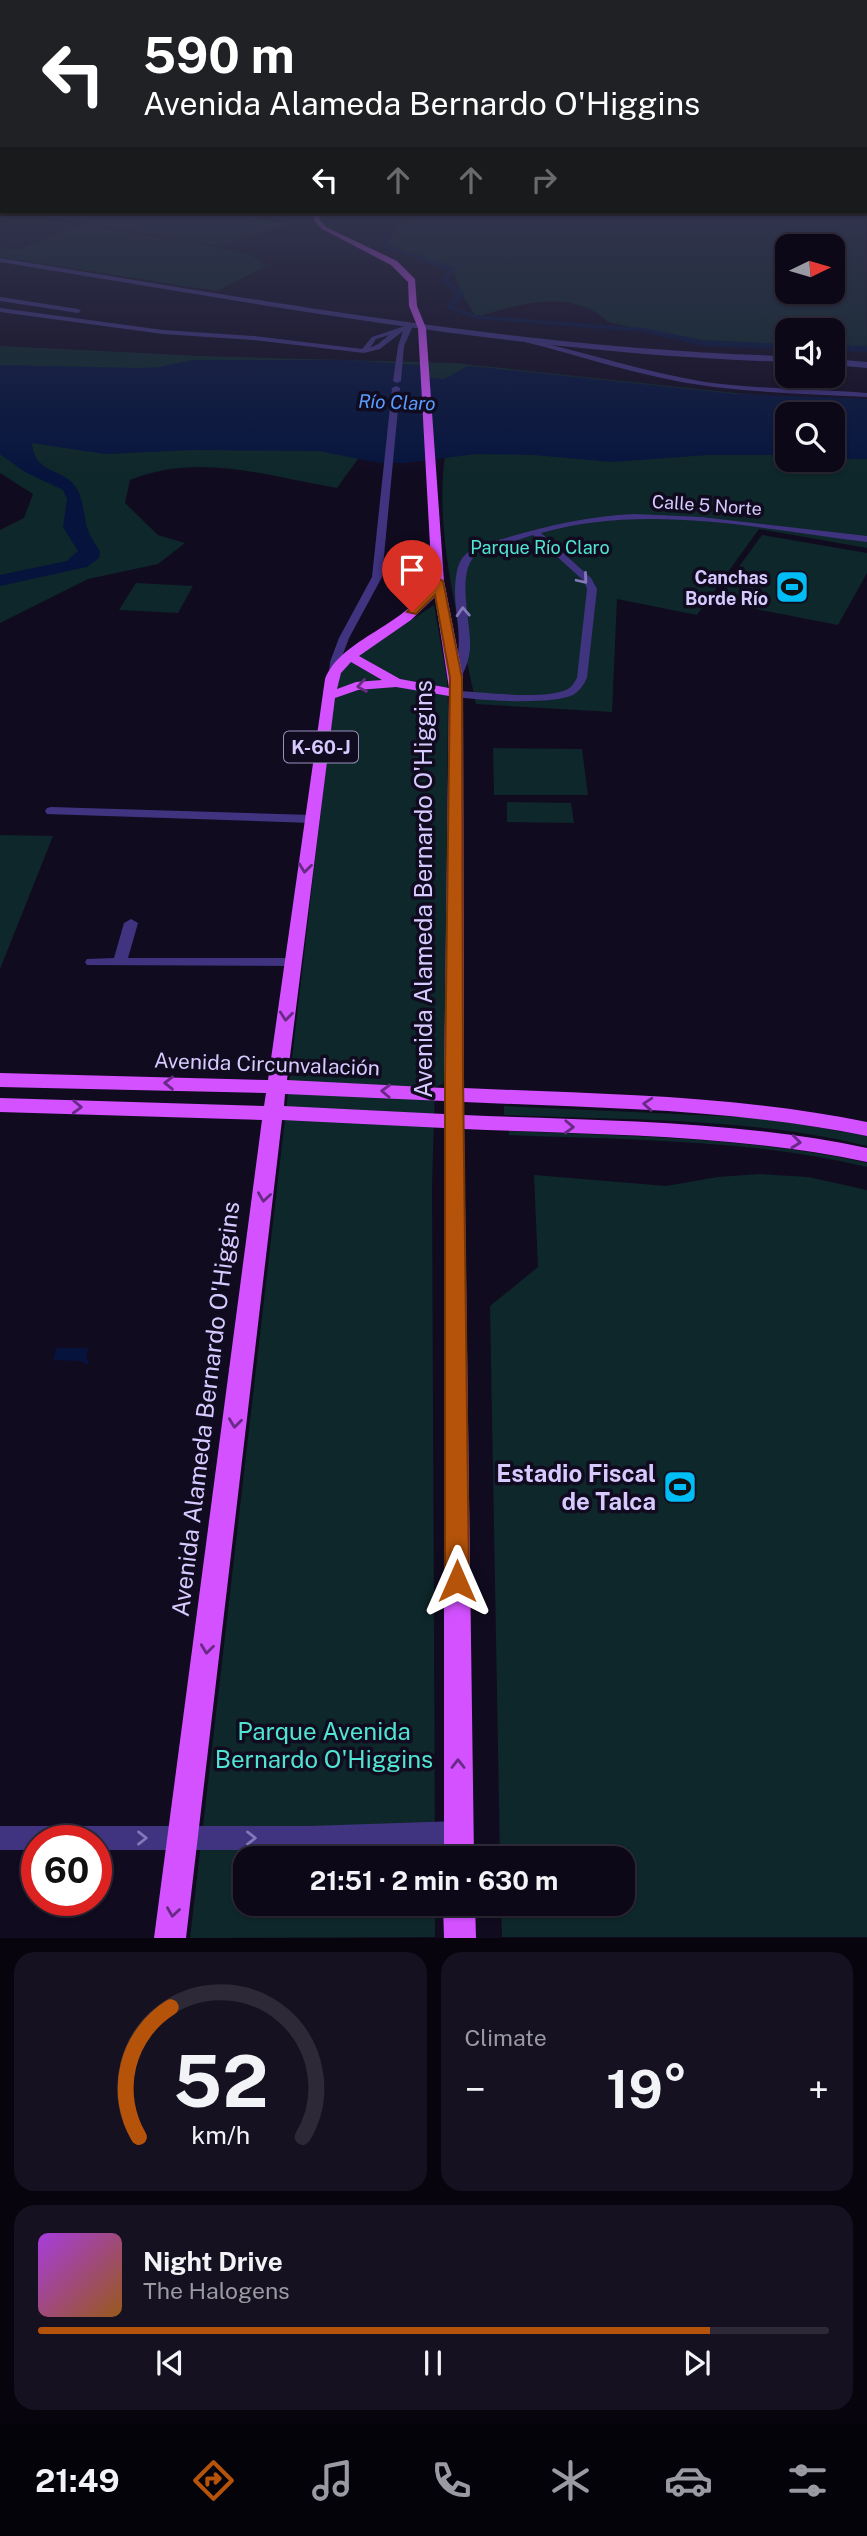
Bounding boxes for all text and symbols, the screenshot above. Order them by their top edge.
text: 590 m [143,26,295,84]
icon: left [28,28,119,119]
text: Avenida Alameda Bernardo O'Higgins [143,85,700,122]
icon: left [306,161,344,199]
icon: ahead [379,161,417,199]
icon: ahead [452,161,490,199]
icon: right [525,161,563,199]
north arrow [775,234,845,304]
map controls [775,234,845,472]
button: sound [775,318,845,388]
water label: Río Claro [358,390,436,414]
button: search [775,402,845,472]
street label: Calle 5 Norte [651,491,763,519]
park label: Parque Río Claro [470,537,610,558]
pin [382,540,442,612]
icon: arrive [393,551,431,589]
place label: Canchas Borde Río [685,567,768,609]
sports icon: Canchas Borde Río [773,568,811,606]
one-way arrow [575,571,588,583]
one-way arrow [456,606,471,617]
one-way arrow [356,678,368,693]
street label: Avenida Alameda Bernardo O'Higgins [409,680,437,1098]
road number: K-60-J [284,732,358,762]
one-way arrow [298,862,313,874]
one-way arrow [279,1011,294,1022]
street label: Avenida Circunvalación [154,1048,380,1080]
one-way arrow [163,1075,174,1090]
one-way arrow [380,1084,391,1099]
one-way arrow [642,1097,653,1112]
one-way arrow [72,1100,83,1115]
one-way arrow [564,1119,575,1134]
one-way arrow [790,1134,802,1149]
one-way arrow [256,1192,271,1203]
street label: Avenida Alameda Bernardo O'Higgins [166,1200,244,1618]
one-way arrow [228,1417,243,1429]
place label: Estadio Fiscal de Talca [496,1459,656,1515]
sports icon: Estadio Fiscal de Talca [661,1468,699,1506]
position arrow [420,1544,494,1618]
one-way arrow [199,1643,214,1655]
park label: Parque Avenida Bernardo O'Higgins [215,1717,433,1773]
one-way arrow [450,1759,466,1769]
speed limit sign: 60 [21,1825,112,1916]
one-way arrow [137,1830,147,1846]
one-way arrow [247,1830,257,1846]
text: 21:51 · 2 min · 630 m [310,1865,558,1896]
one-way arrow [166,1906,181,1918]
text: Climate [465,2024,547,2051]
text: 52 [173,2039,268,2124]
text: 19° [606,2059,687,2120]
text: − [465,2067,486,2112]
text: + [808,2067,829,2112]
text: km/h [191,2120,250,2150]
text: Night Drive [143,2246,283,2277]
text: The Halogens [143,2277,290,2304]
icon: previous [151,2344,189,2382]
icon: pause [414,2344,452,2382]
icon: next [678,2344,716,2382]
icon: directions [189,2456,238,2505]
icon: music [308,2456,357,2505]
icon: phone [427,2456,476,2505]
icon: climate [546,2456,595,2505]
icon: car [664,2456,713,2505]
icon: filters [783,2456,832,2505]
text: 21:49 [35,2462,120,2499]

